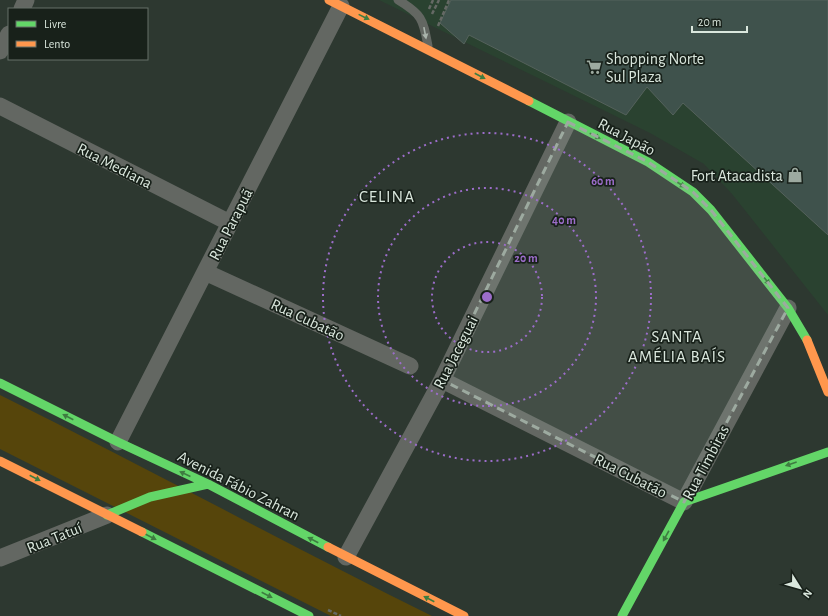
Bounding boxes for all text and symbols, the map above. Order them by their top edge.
legend [8,8,148,60]
scale bar [692,8,747,34]
one-way arrow [358,14,370,20]
text: 20 m [698,16,721,28]
text: Livre [44,18,66,30]
one-way arrow [422,26,428,39]
text: Lento [44,38,70,50]
place label: Shopping Norte Sul Plaza [606,51,704,85]
supermarket icon: Shopping Norte Sul Plaza [585,58,603,76]
one-way arrow [474,72,486,79]
street label: Rua Japão [595,115,658,159]
one-way arrow [590,132,601,139]
street label: Rua Mediana [75,140,154,192]
shop icon: Fort Atacadista [786,166,804,184]
place label: Fort Atacadista [691,168,783,184]
text: 60 m [591,175,615,187]
one-way arrow [675,180,685,188]
street label: Rua Parapuã [206,186,256,263]
district label: CELINA [359,188,415,205]
text: 40 m [552,214,576,226]
text: 20 m [514,252,538,264]
one-way arrow [762,275,771,286]
centre of rings [480,290,494,304]
street label: Rua Cubatão [268,296,347,344]
street label: Rua Jaceguai [431,313,481,391]
district label: SANTA AMÉLIA BAÍS [628,328,726,365]
one-way arrow [62,414,74,421]
street label: Rua Timbiras [680,423,732,502]
street label: Avenida Fábio Zahran [175,448,302,524]
street label: Rua Cubatão [592,451,669,501]
one-way arrow [785,462,797,468]
one-way arrow [179,471,191,477]
one-way arrow [29,475,41,481]
street label: Rua Tatuí [24,520,84,556]
one-way arrow [662,530,669,542]
one-way arrow [145,533,157,540]
one-way arrow [307,536,319,543]
north arrow [780,568,820,608]
text: N [801,587,814,600]
one-way arrow [261,592,273,598]
one-way arrow [423,595,435,602]

